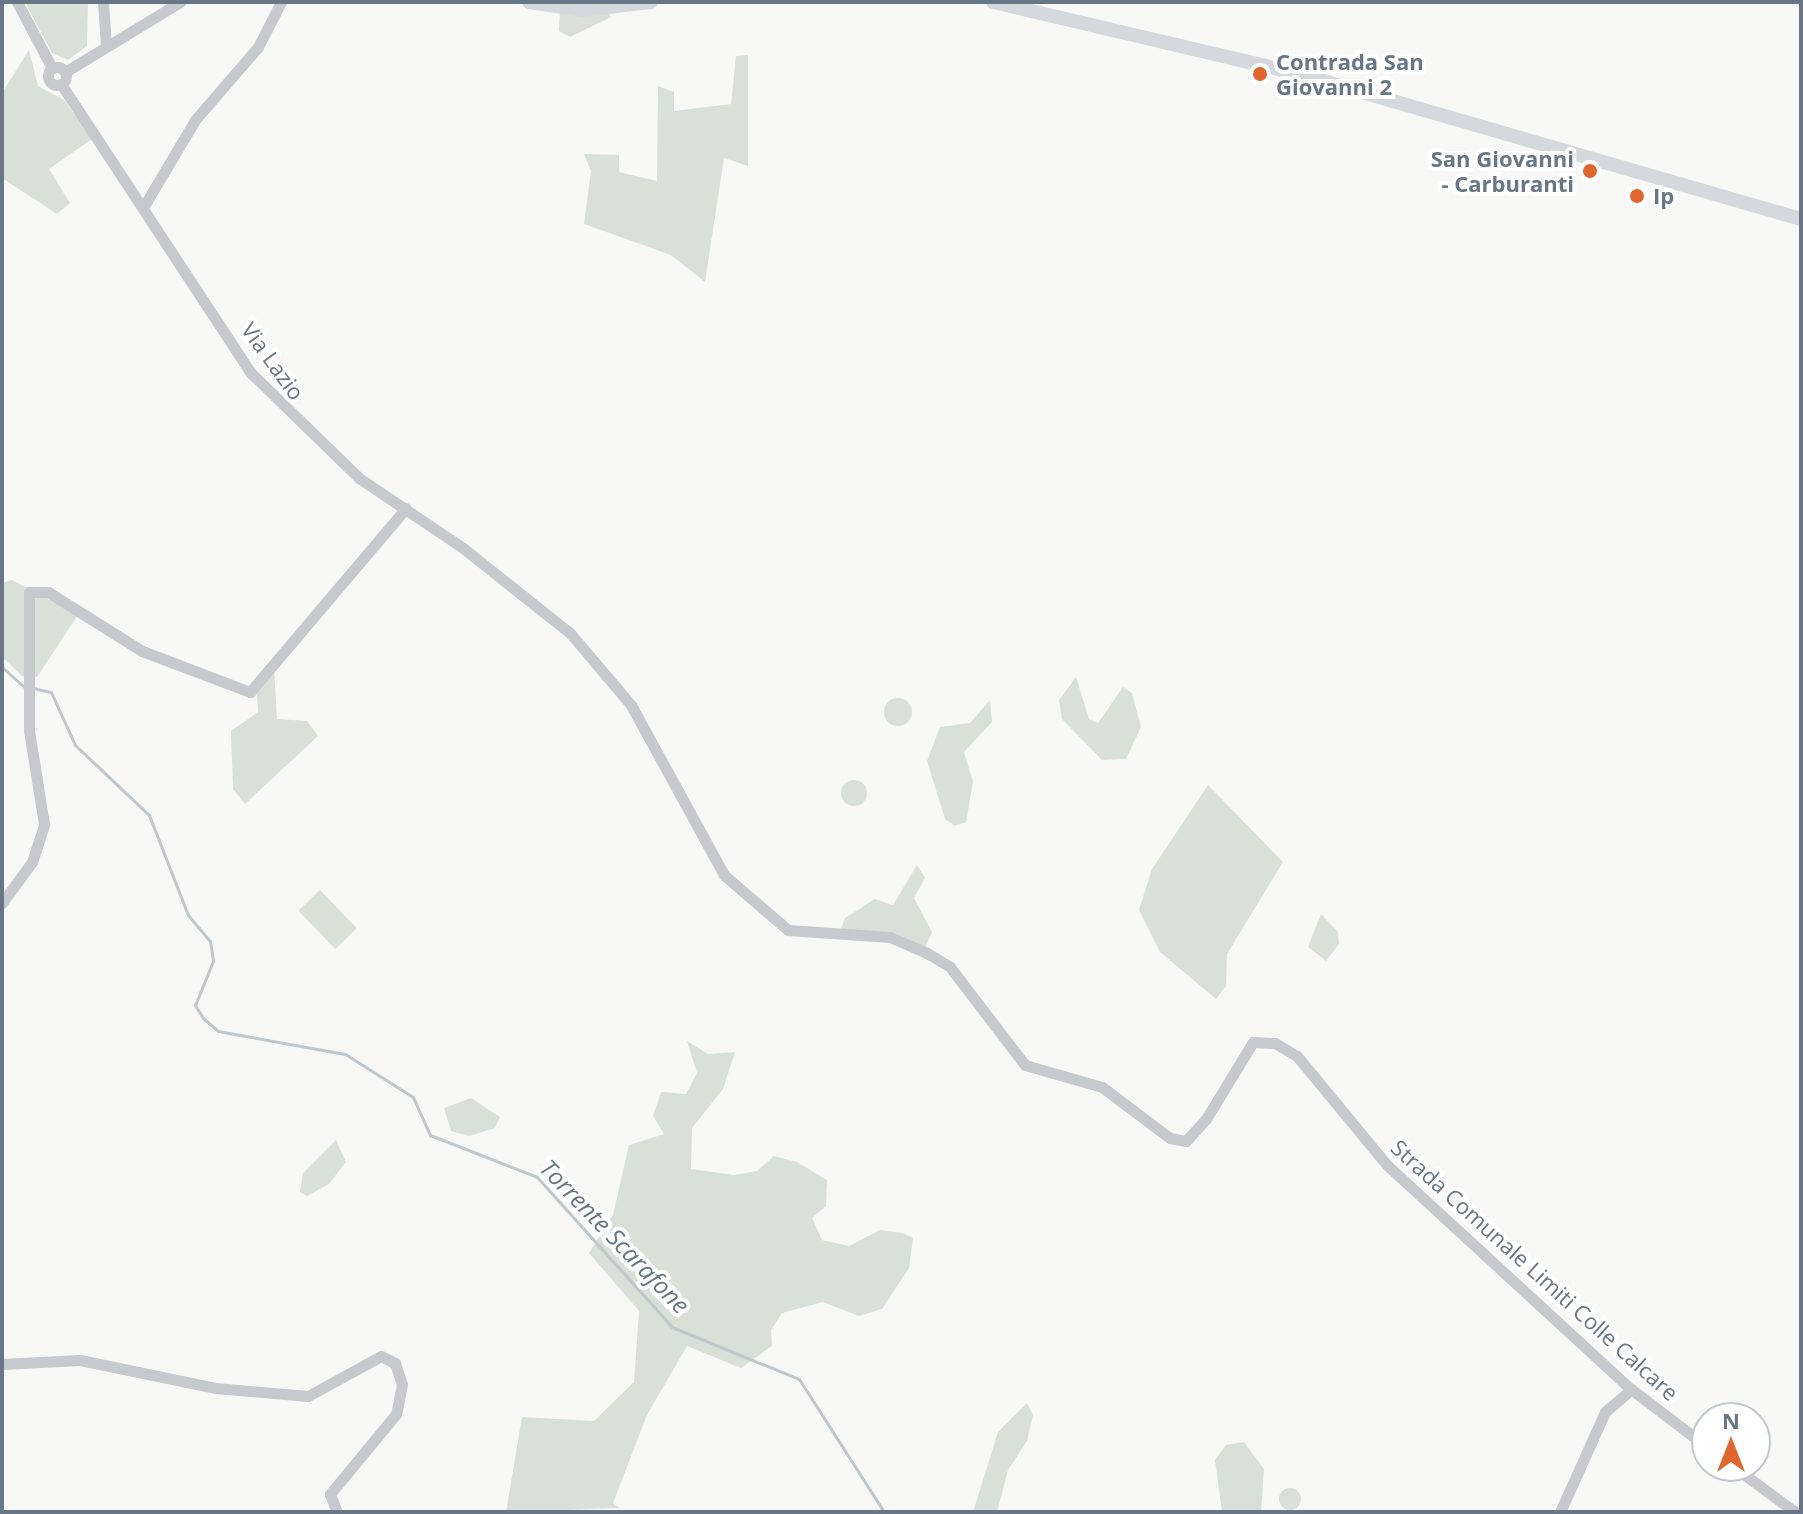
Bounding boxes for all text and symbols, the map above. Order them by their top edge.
place label: Contrada San Giovanni 2 [1276,48,1424,100]
marker: Contrada San Giovanni 2 [1251,65,1269,83]
place label: San Giovanni - Carburanti [1431,145,1574,196]
marker: San Giovanni - Carburanti [1581,162,1599,180]
place label: Ip [1653,183,1674,209]
marker: Ip [1628,187,1646,205]
street label: Via Lazio [236,317,310,405]
street label: Strada Comunale Limiti Colle Calcare [1386,1134,1684,1406]
water label: Torrente Scarafone [534,1153,696,1319]
north arrow [1691,1402,1771,1482]
text: N [1722,1405,1740,1435]

